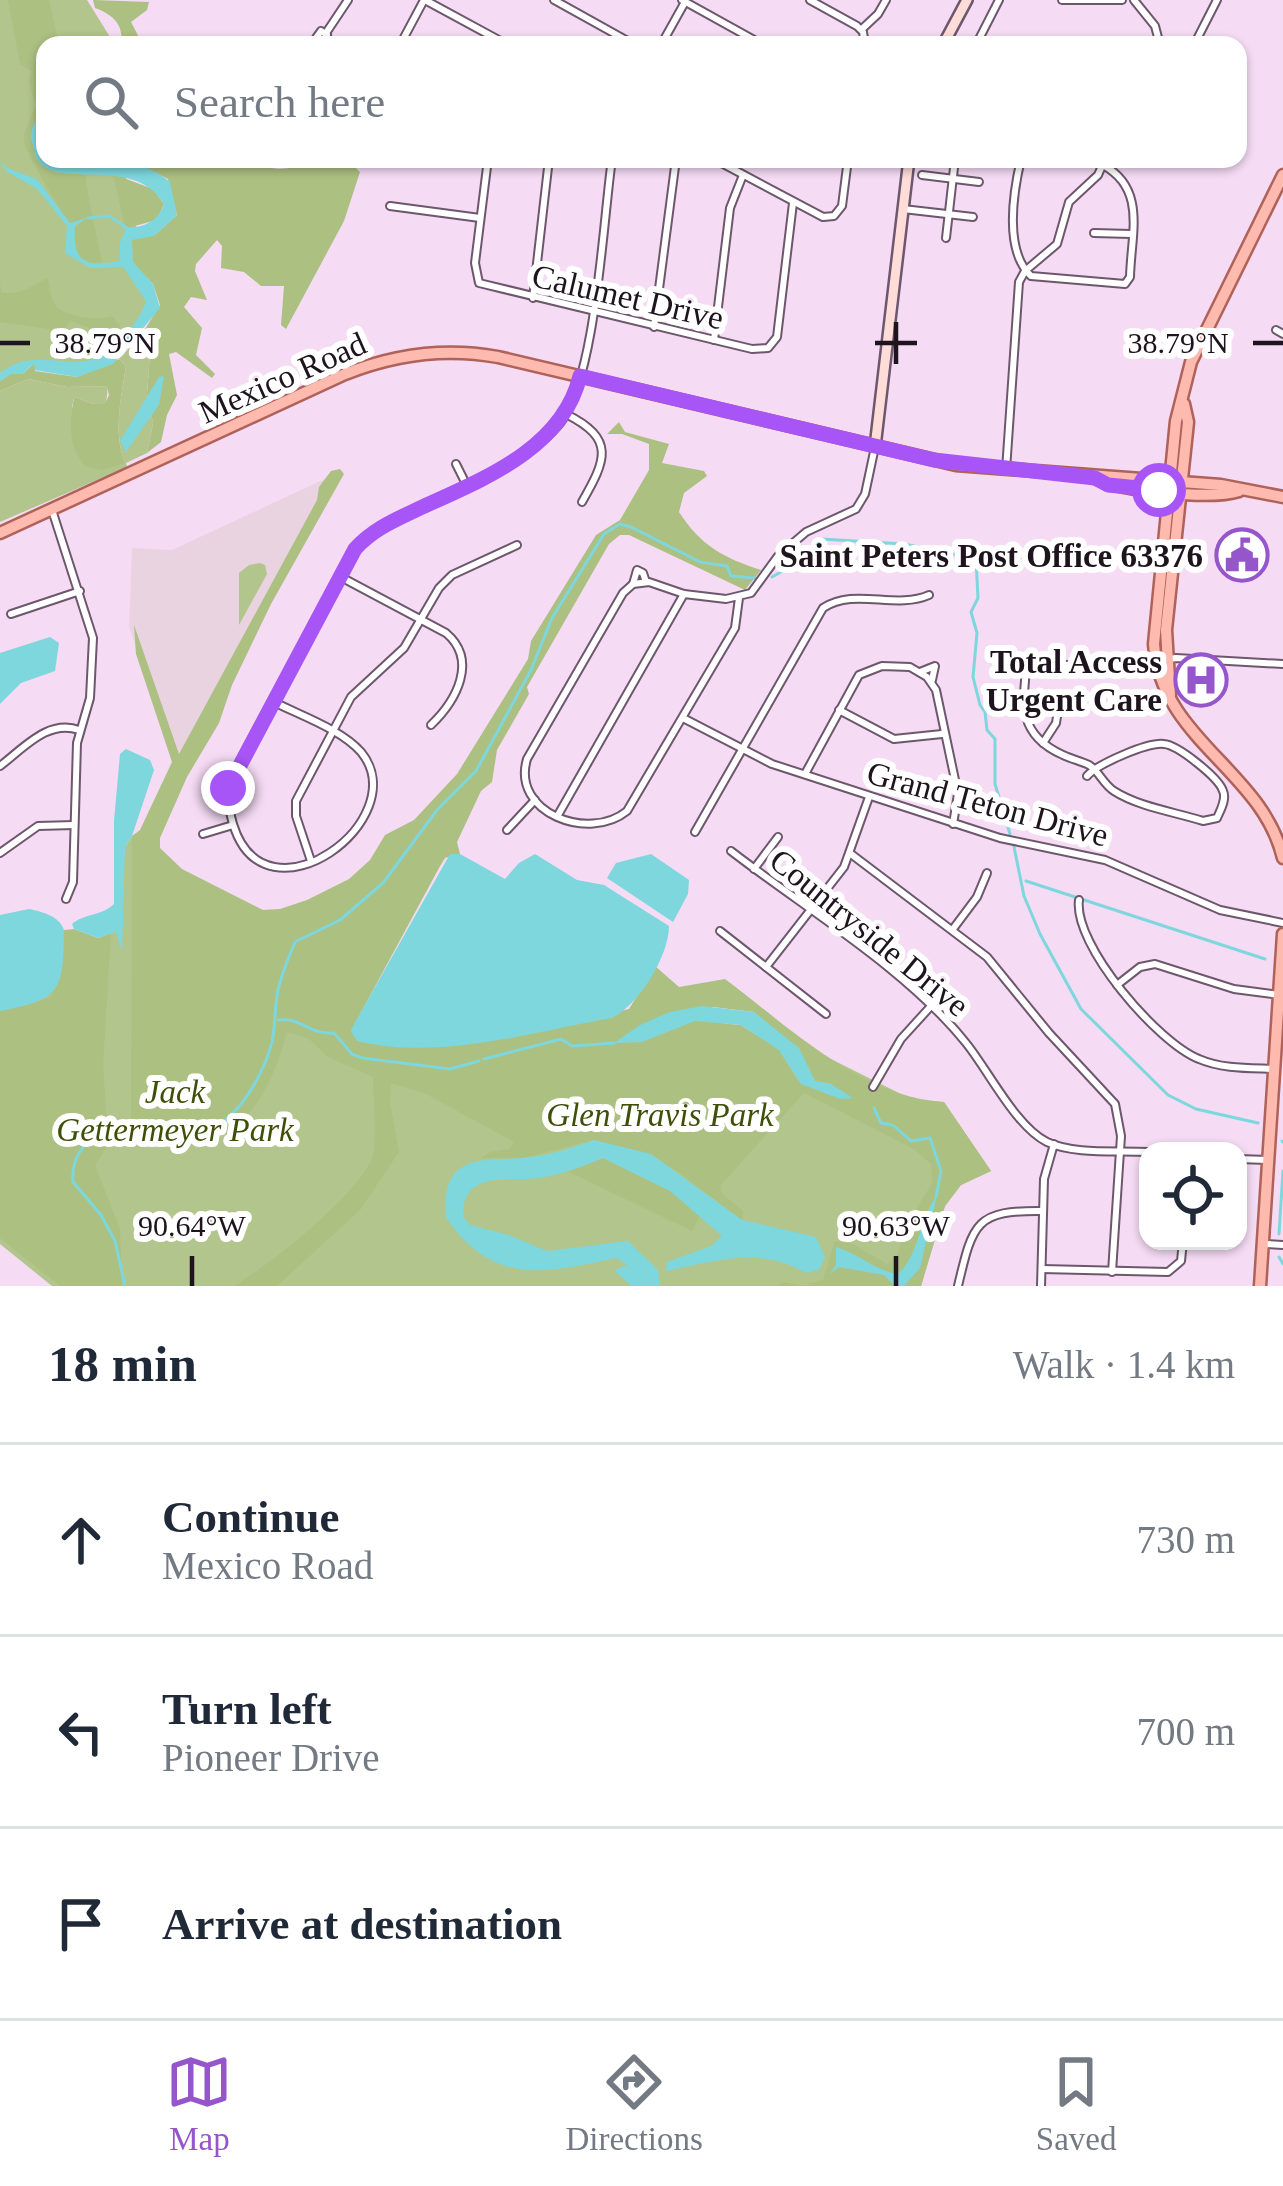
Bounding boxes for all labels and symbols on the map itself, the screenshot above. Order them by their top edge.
street label: Calumet Drive [529,257,727,336]
street label: Mexico Road [193,325,372,431]
text: 38.79°N [54,326,156,359]
text: 38.79°N [1127,326,1229,359]
route start [1132,463,1186,517]
public building icon: Saint Peters Post Office 63376 [1214,527,1270,583]
place label: Saint Peters Post Office 63376 [780,538,1203,574]
place label: Total Access Urgent Care [986,644,1162,718]
hospital icon: Total Access Urgent Care [1173,652,1229,708]
street label: Grand Teton Drive [863,754,1112,853]
route end [201,761,255,815]
street label: Countryside Drive [763,842,976,1024]
park label: Jack Gettermeyer Park [56,1074,295,1148]
park label: Glen Travis Park [546,1097,775,1133]
text: 90.64°W [138,1209,247,1242]
text: 90.63°W [842,1209,951,1242]

